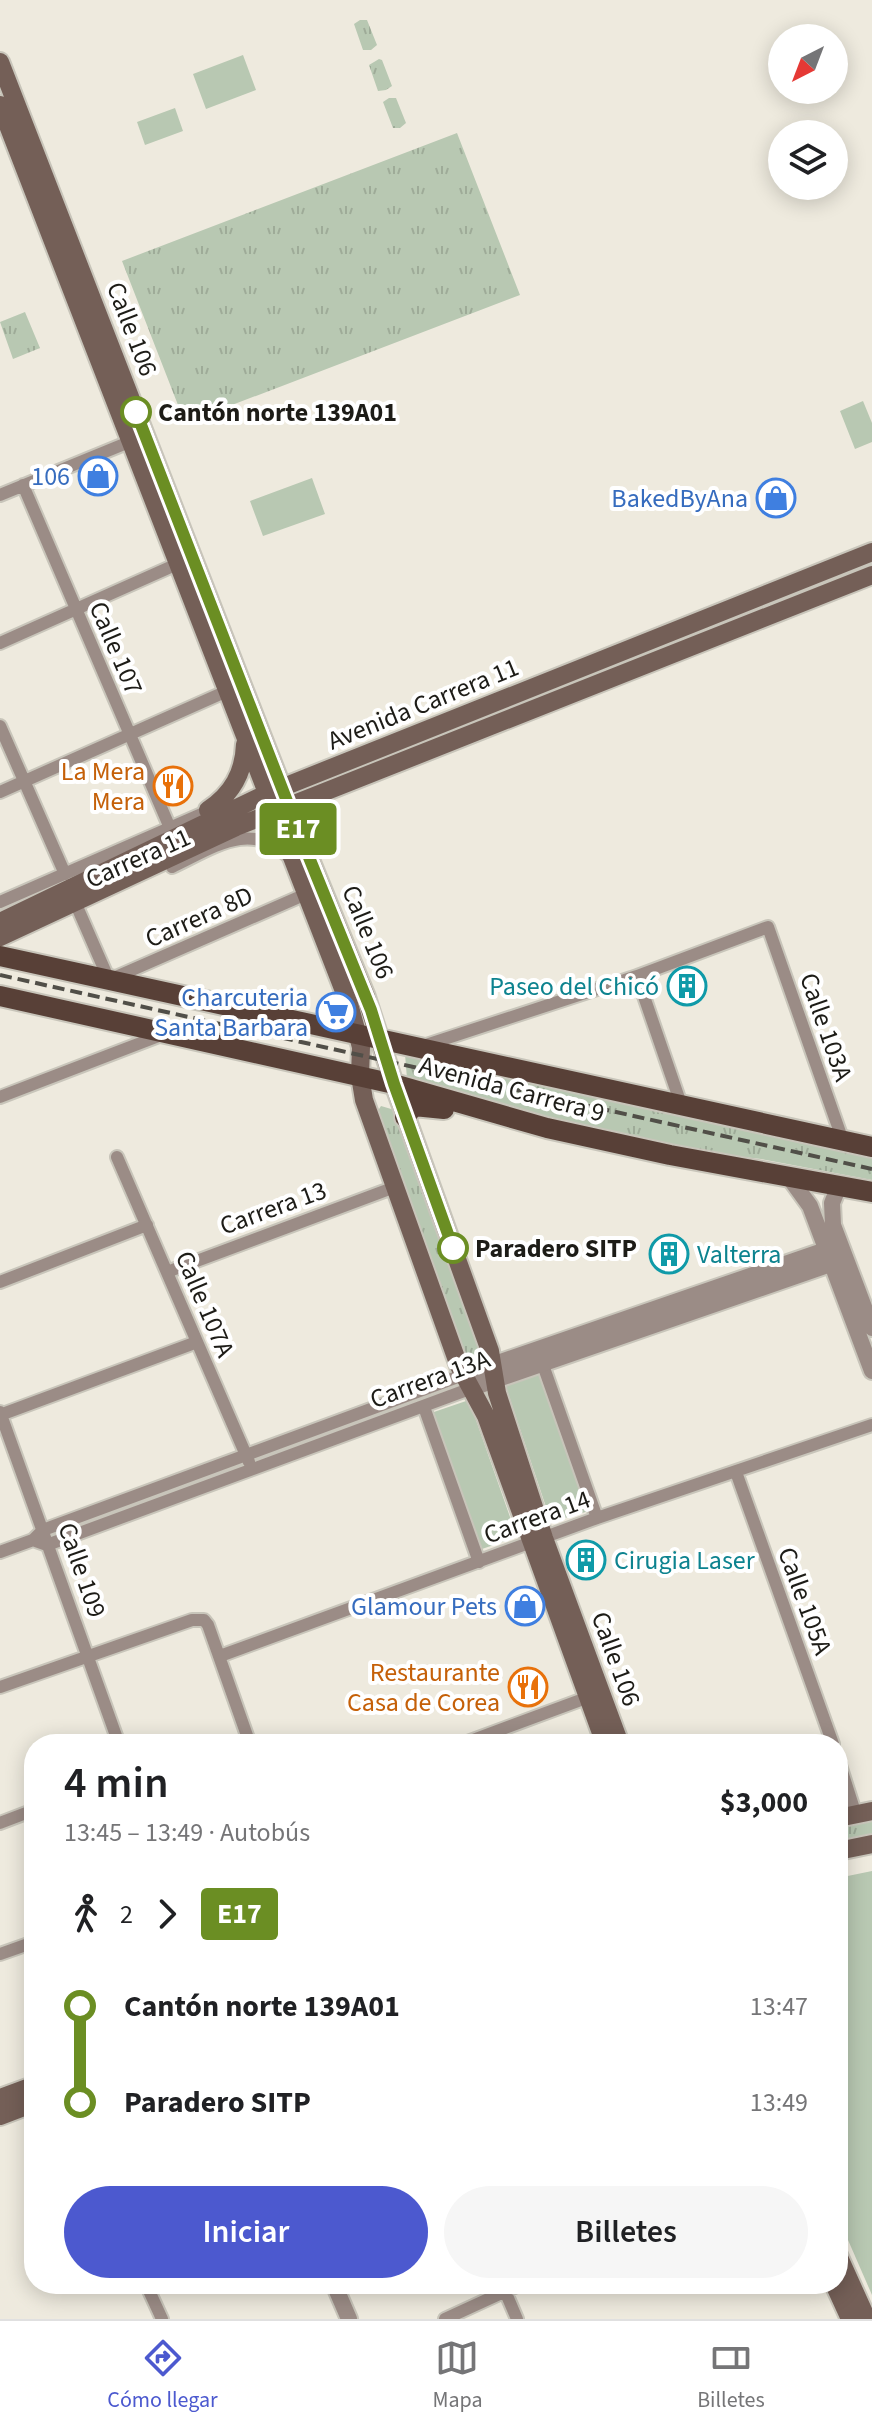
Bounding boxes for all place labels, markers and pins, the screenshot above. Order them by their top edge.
place label: Cantón norte 139A01 [158,394,397,431]
marker: Cantón norte 139A01 [121,397,151,427]
shop icon: 106 [77,455,119,497]
place label: 106 [31,458,70,495]
shop icon: BakedByAna [755,477,797,519]
place label: BakedByAna [611,480,748,517]
place label: La Mera Mera [61,753,145,820]
restaurant icon: La Mera Mera [152,765,194,807]
building icon: Paseo del Chicó [666,965,708,1007]
place label: Paseo del Chicó [489,968,659,1005]
place label: Charcuteria Santa Barbara [154,979,308,1046]
supermarket icon: Charcuteria Santa Barbara [315,991,357,1033]
place label: Paradero SITP [475,1230,637,1267]
marker: Paradero SITP [438,1233,468,1263]
building icon: Valterra [648,1233,690,1275]
place label: Valterra [697,1236,781,1273]
building icon: Cirugia Laser [565,1539,607,1581]
place label: Cirugia Laser [614,1542,756,1579]
shop icon: Glamour Pets [504,1585,546,1627]
place label: Glamour Pets [351,1588,497,1625]
place label: Restaurante Casa de Corea [347,1654,500,1721]
restaurant icon: Restaurante Casa de Corea [507,1666,549,1708]

